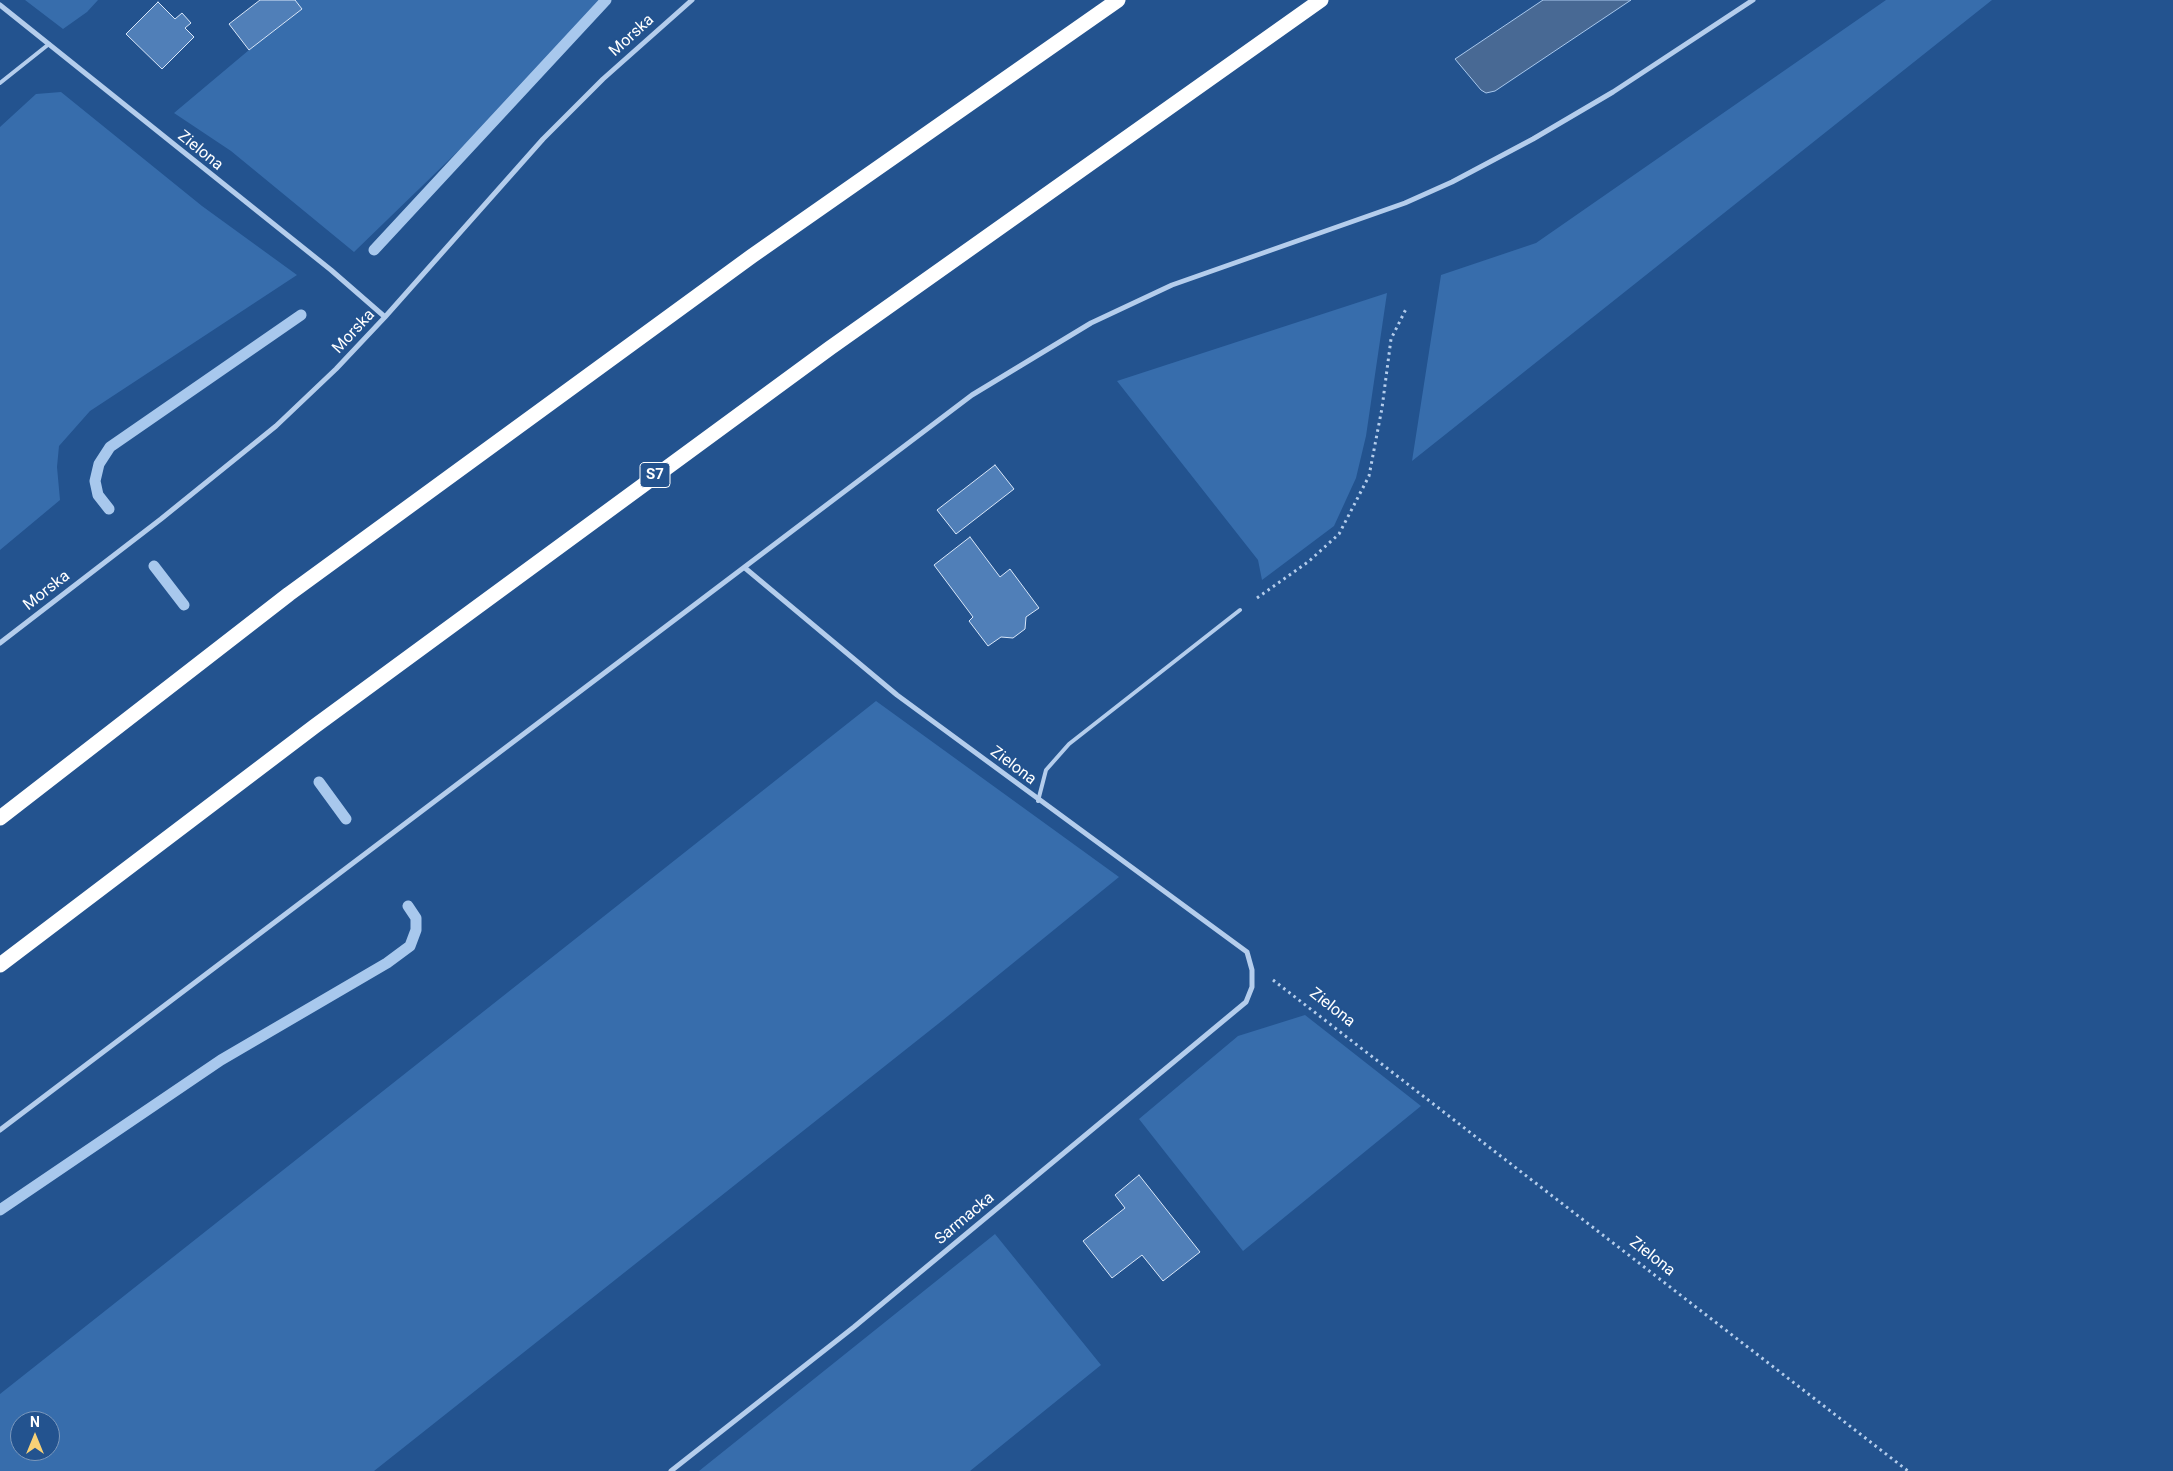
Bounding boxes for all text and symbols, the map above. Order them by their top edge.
street label: Morska [606,11,658,61]
street label: Zielona [174,127,226,175]
street label: Morska [329,306,379,358]
road number: S7 [640,462,670,488]
street label: Morska [20,567,74,615]
street label: Zielona [986,743,1040,789]
street label: Zielona [1305,984,1359,1032]
street label: Sarmacka [931,1189,999,1249]
street label: Zielona [1625,1233,1679,1281]
north arrow [10,1411,60,1461]
text: N [30,1414,40,1430]

